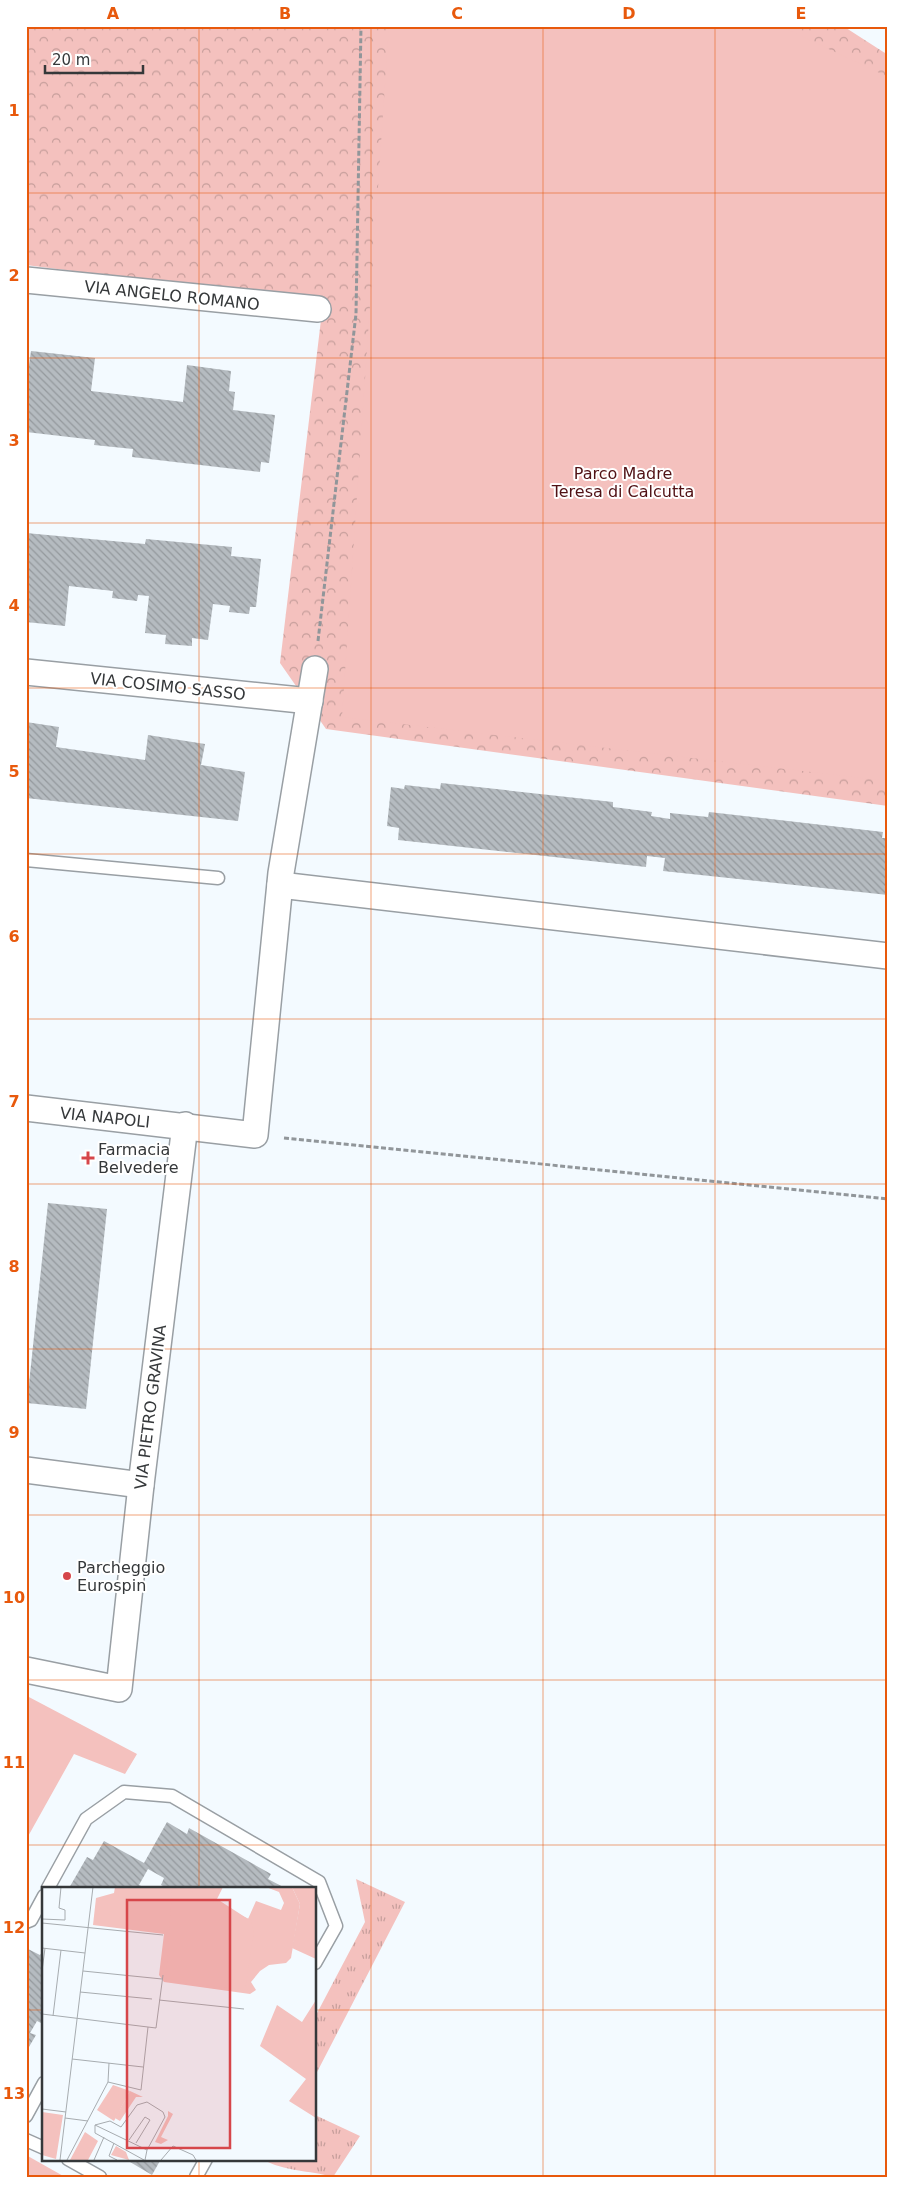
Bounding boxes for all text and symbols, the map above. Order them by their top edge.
text: A [107,4,120,23]
text: B [279,4,291,23]
text: C [451,4,463,23]
text: D [622,4,636,23]
text: E [796,4,806,23]
scale bar [45,42,142,74]
text: 20 m [52,51,90,69]
text: 1 [8,101,20,120]
text: 2 [8,266,20,285]
street label: VIA ANGELO ROMANO [83,277,261,314]
text: 3 [8,431,20,450]
park label: Parco Madre Teresa di Calcutta [551,464,694,501]
text: 4 [8,596,20,615]
street label: VIA COSIMO SASSO [89,669,247,704]
text: 5 [8,762,20,781]
text: 6 [8,927,20,946]
text: 7 [8,1092,20,1111]
street label: VIA NAPOLI [59,1103,151,1132]
place label: Farmacia Belvedere [98,1140,179,1177]
marker: Farmacia Belvedere [82,1152,94,1164]
text: 8 [8,1257,20,1276]
street label: VIA PIETRO GRAVINA [131,1323,170,1491]
text: 9 [8,1423,20,1442]
place label: Parcheggio Eurospin [77,1558,165,1595]
marker: Parcheggio Eurospin [61,1570,73,1582]
text: 10 [3,1588,25,1607]
text: 11 [3,1753,25,1772]
inset map [42,1887,316,2160]
text: 12 [3,1918,25,1937]
text: 13 [3,2084,25,2103]

